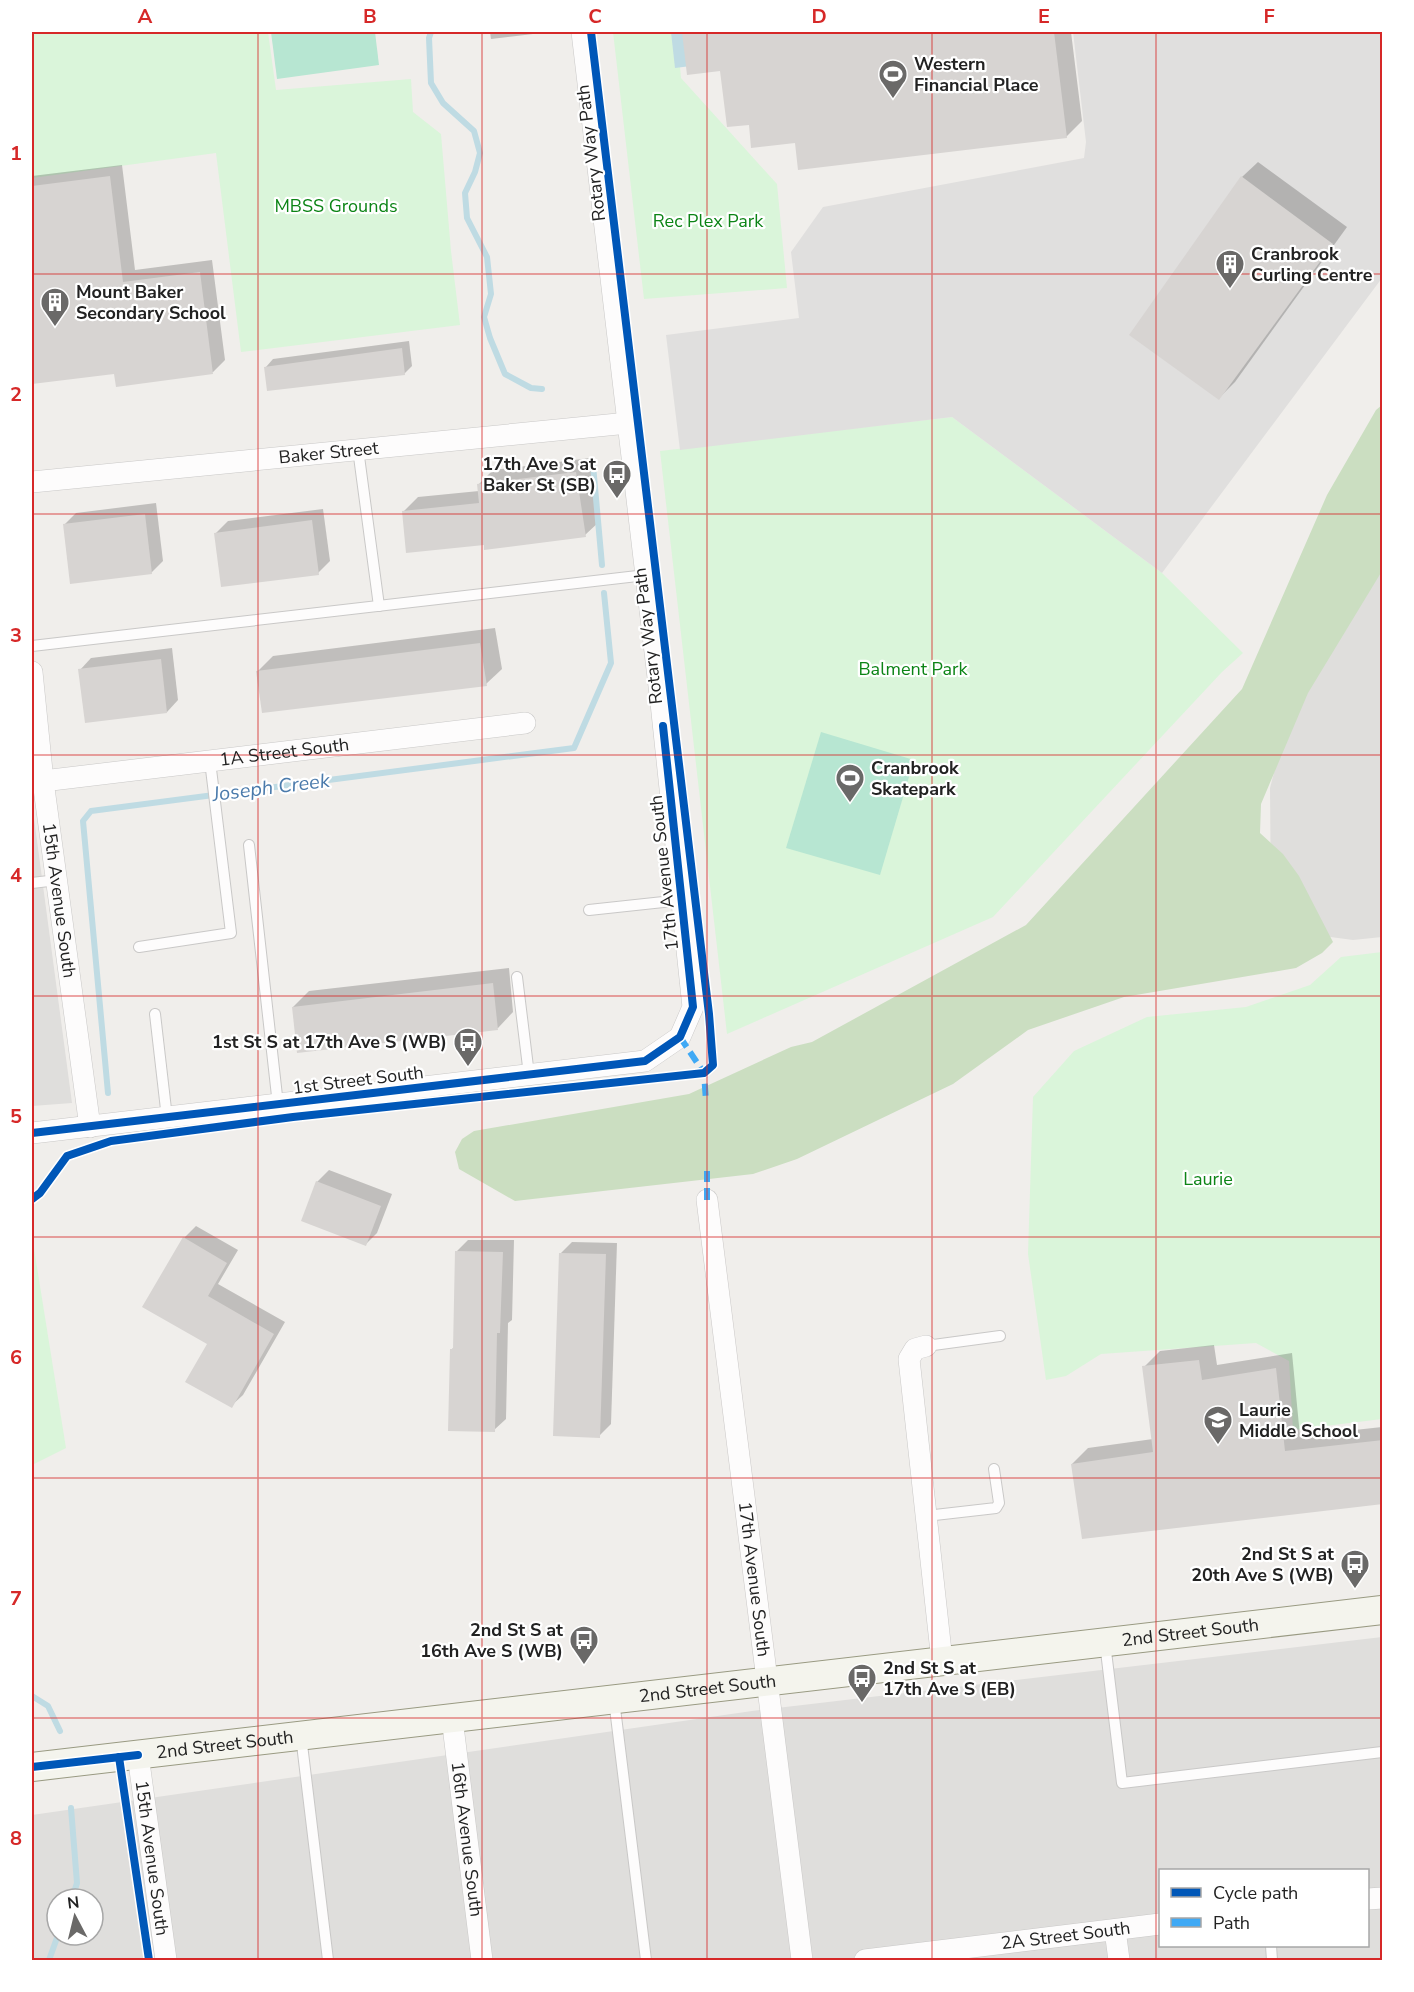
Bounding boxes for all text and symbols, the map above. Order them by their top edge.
text: A [138,3,153,30]
text: B [363,3,377,30]
text: C [588,3,602,30]
text: D [811,3,827,30]
text: E [1038,3,1050,30]
text: F [1263,3,1275,30]
place label: Western Financial Place [914,52,1039,97]
sports icon: Western Financial Place [877,58,909,100]
street label: Rotary Way Path [571,83,611,223]
text: 1 [10,140,22,167]
park label: MBSS Grounds [274,194,398,218]
park label: Rec Plex Park [653,209,764,233]
place label: Cranbrook Curling Centre [1251,242,1373,287]
building icon: Cranbrook Curling Centre [1214,248,1246,290]
place label: Mount Baker Secondary School [76,280,226,325]
building icon: Mount Baker Secondary School [39,286,71,328]
text: 2 [10,381,22,408]
street label: Baker Street [277,436,380,470]
place label: 17th Ave S at Baker St (SB) [482,452,596,497]
bus stop icon: 17th Ave S at Baker St (SB) [601,458,633,500]
street label: Rotary Way Path [628,566,668,706]
text: 3 [10,622,22,649]
park label: Balment Park [858,657,969,681]
street label: 1A Street South [218,732,350,772]
place label: Cranbrook Skatepark [871,756,959,801]
sports icon: Cranbrook Skatepark [834,762,866,804]
water label: Joseph Creek [210,767,332,808]
street label: 17th Avenue South [644,794,684,952]
street label: 15th Avenue South [37,821,82,980]
text: 4 [10,862,22,889]
bus stop icon: 1st St S at 17th Ave S (WB) [452,1026,484,1068]
place label: 1st St S at 17th Ave S (WB) [212,1030,447,1054]
street label: 1st Street South [291,1060,425,1100]
text: 5 [10,1103,22,1130]
park label: Laurie [1183,1167,1233,1191]
text: 6 [10,1344,22,1371]
place label: Laurie Middle School [1239,1398,1358,1443]
school or university icon: Laurie Middle School [1202,1404,1234,1446]
street label: 17th Avenue South [733,1500,776,1658]
place label: 2nd St S at 20th Ave S (WB) [1191,1542,1334,1587]
bus stop icon: 2nd St S at 20th Ave S (WB) [1339,1548,1371,1590]
text: 7 [10,1585,22,1612]
street label: 2nd Street South [1120,1612,1260,1652]
place label: 2nd St S at 16th Ave S (WB) [420,1618,563,1663]
bus stop icon: 2nd St S at 16th Ave S (WB) [568,1624,600,1666]
place label: 2nd St S at 17th Ave S (EB) [883,1656,1016,1701]
bus stop icon: 2nd St S at 17th Ave S (EB) [846,1662,878,1704]
street label: 2nd Street South [638,1669,777,1708]
street label: 2nd Street South [155,1725,295,1764]
street label: 16th Avenue South [445,1760,489,1918]
street label: 15th Avenue South [130,1779,175,1937]
text: 8 [10,1825,22,1852]
legend [1159,1869,1369,1947]
text: Cycle path [1213,1881,1298,1905]
north arrow [45,1887,105,1947]
text: N [66,1891,81,1915]
text: Path [1213,1911,1250,1935]
street label: 2A Street South [999,1916,1132,1955]

